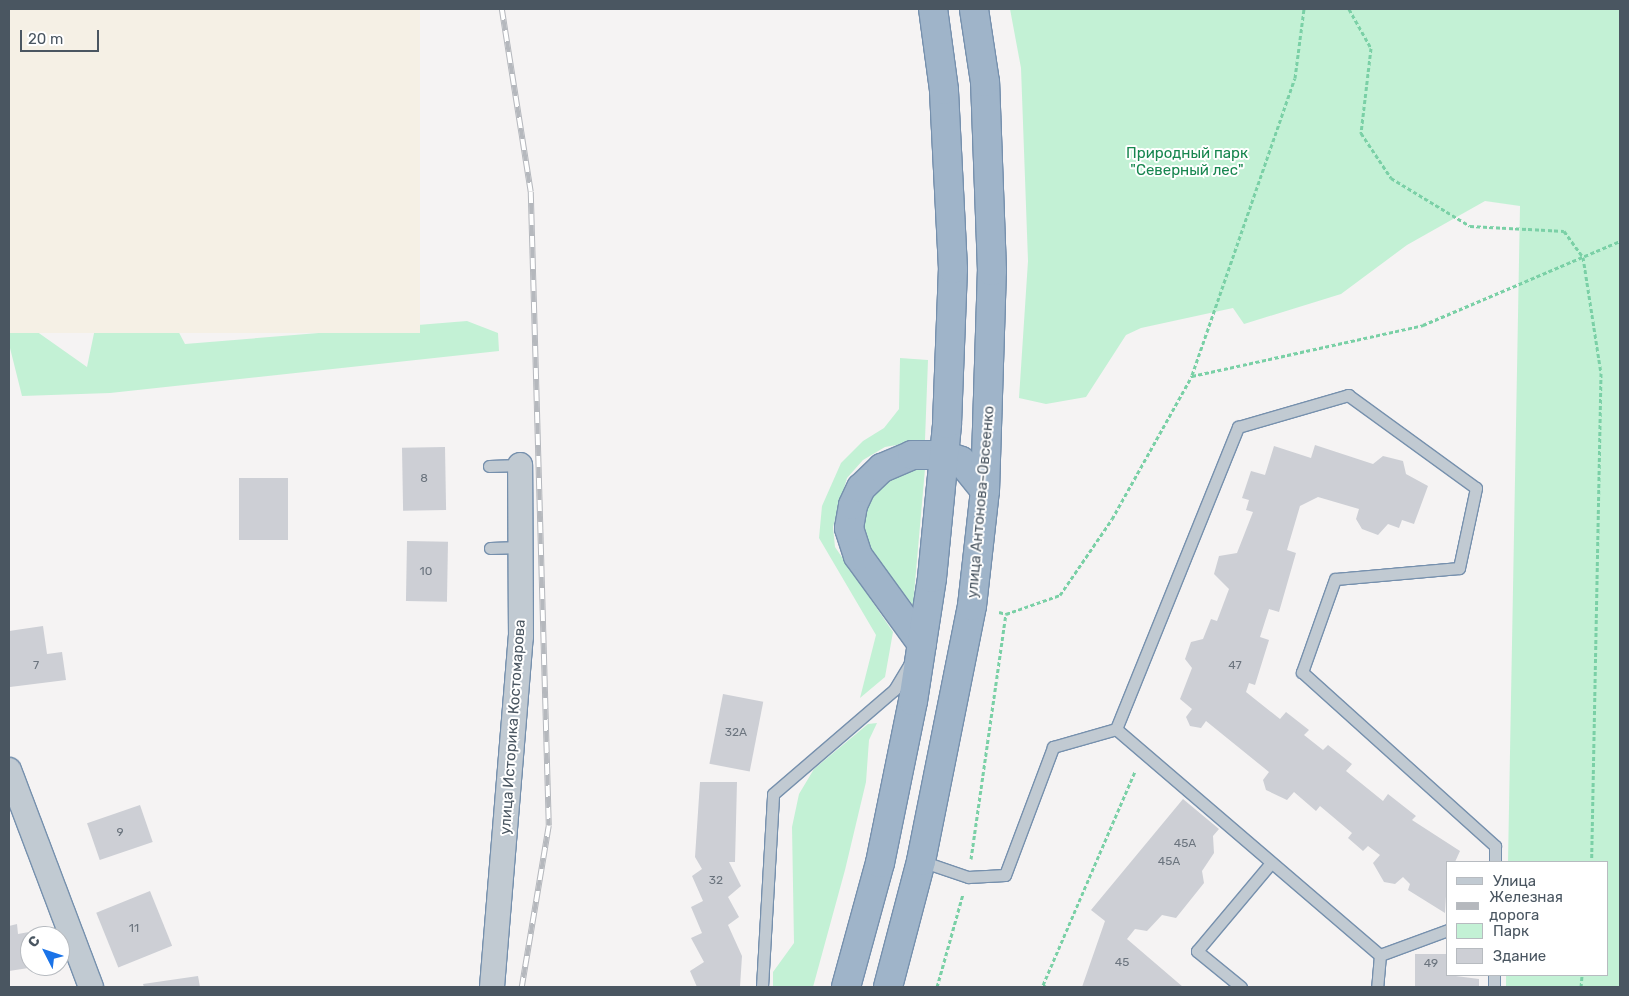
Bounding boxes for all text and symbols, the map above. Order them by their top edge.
scale bar [22,20,101,52]
text: 20 m [28,30,63,48]
park label: Природный парк "Северный лес" [1126,144,1248,179]
street label: улица Антонова-Овсеенко [964,405,998,599]
house number: 8 [420,472,428,486]
house number: 10 [420,565,432,579]
street label: улица Историка Костомарова [496,619,530,835]
house number: 7 [33,659,39,673]
house number: 47 [1228,659,1242,673]
house number: 32А [725,726,747,740]
house number: 9 [116,826,124,840]
house number: 45А [1174,837,1196,851]
house number: 45А [1158,855,1180,869]
legend [1446,861,1609,976]
text: Улица [1493,872,1536,890]
house number: 32 [709,874,723,888]
text: Железная дорога [1489,888,1563,924]
house number: 11 [129,922,139,936]
text: Парк [1493,922,1529,940]
north arrow [20,926,70,976]
text: С [24,932,44,951]
text: Здание [1493,947,1546,965]
house number: 45 [1115,956,1129,970]
house number: 49 [1424,957,1438,971]

